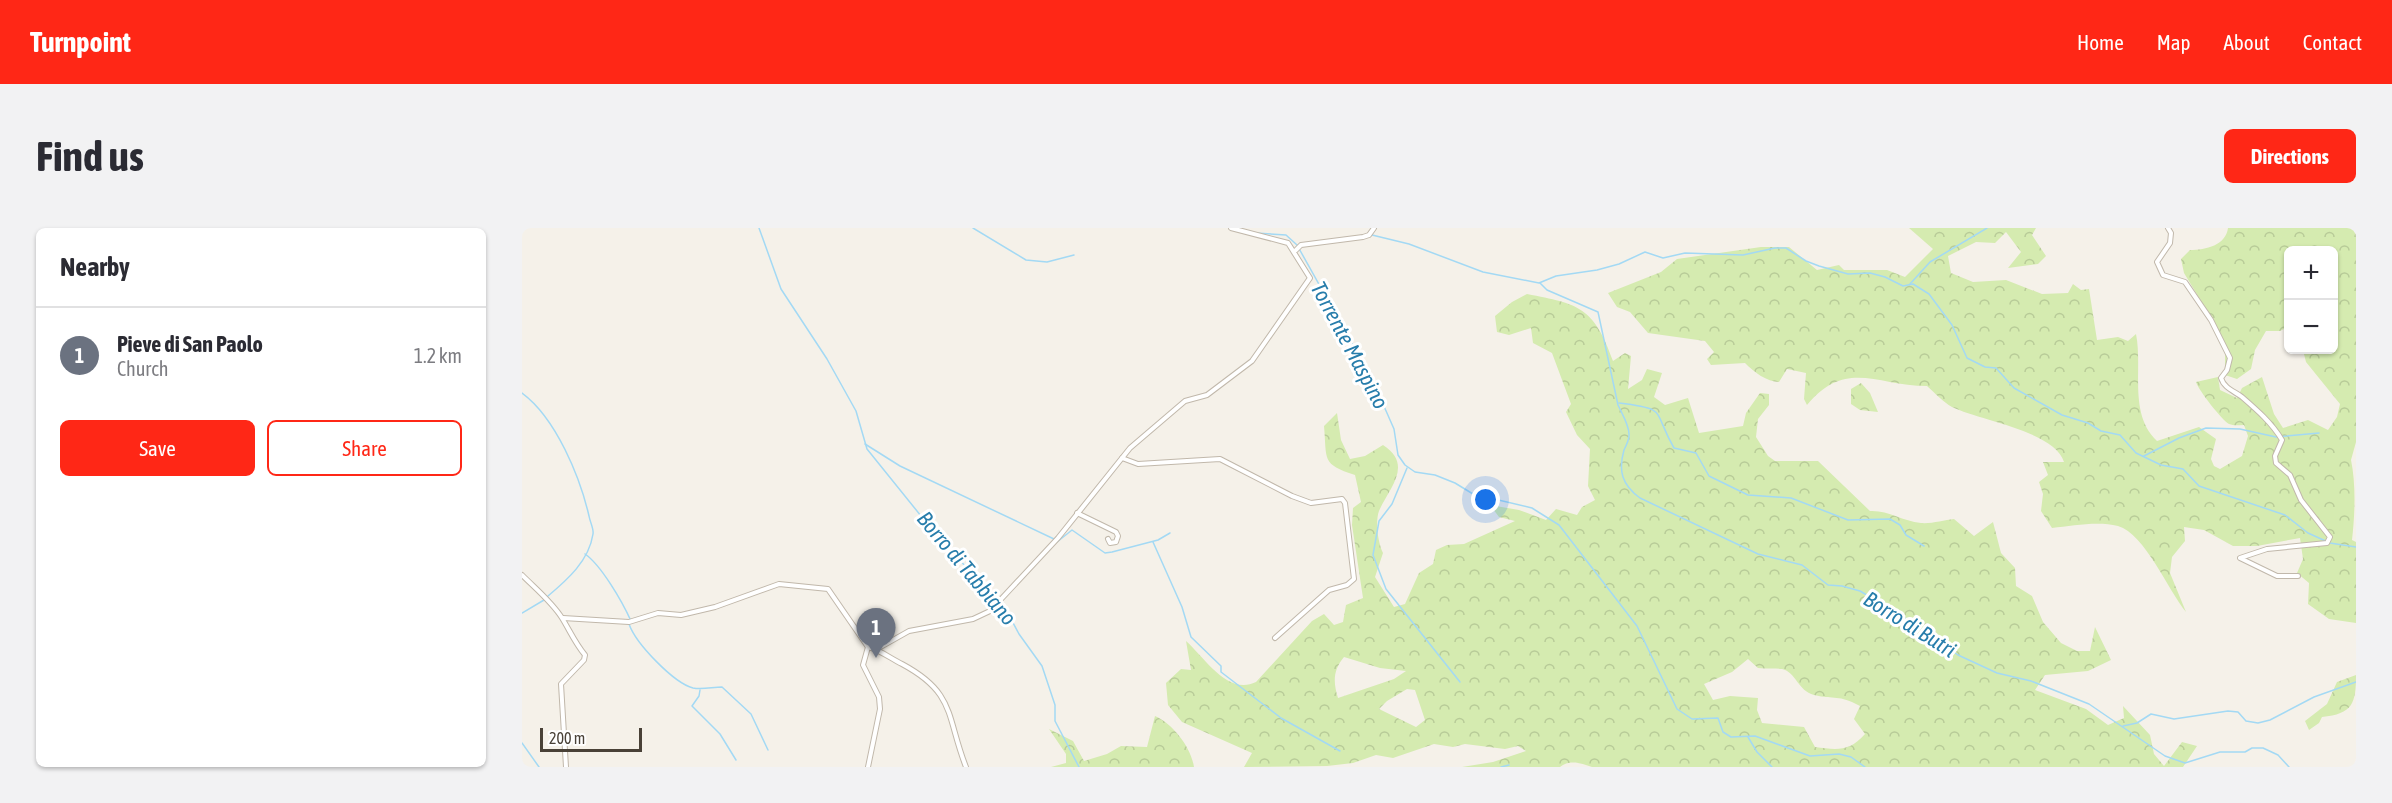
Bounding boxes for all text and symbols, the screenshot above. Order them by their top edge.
text: Turnpoint [30,26,131,58]
text: Home [2077,30,2124,54]
text: Map [2157,30,2191,54]
text: About [2224,30,2270,54]
text: Contact [2303,30,2362,54]
button: Directions [2224,129,2356,183]
text: Find us [36,132,144,180]
map controls [2284,246,2338,354]
button: + [2284,246,2338,300]
text: Nearby [60,252,130,282]
water label: Torrente Maspino [1306,277,1394,413]
button: − [2284,300,2338,354]
text: Pieve di San Paolo [117,331,263,357]
text: 1 [75,344,84,367]
text: 1.2 km [414,344,462,367]
text: Church [117,357,168,380]
button: Save [60,420,255,476]
button: Share [267,420,462,476]
your location [1471,485,1500,514]
water label: Borro di Tabbiano [912,506,1022,630]
water label: Borro di Butri [1859,585,1961,663]
pin: 1 [856,608,896,658]
scale bar [540,725,642,752]
text: 200 m [549,729,585,747]

